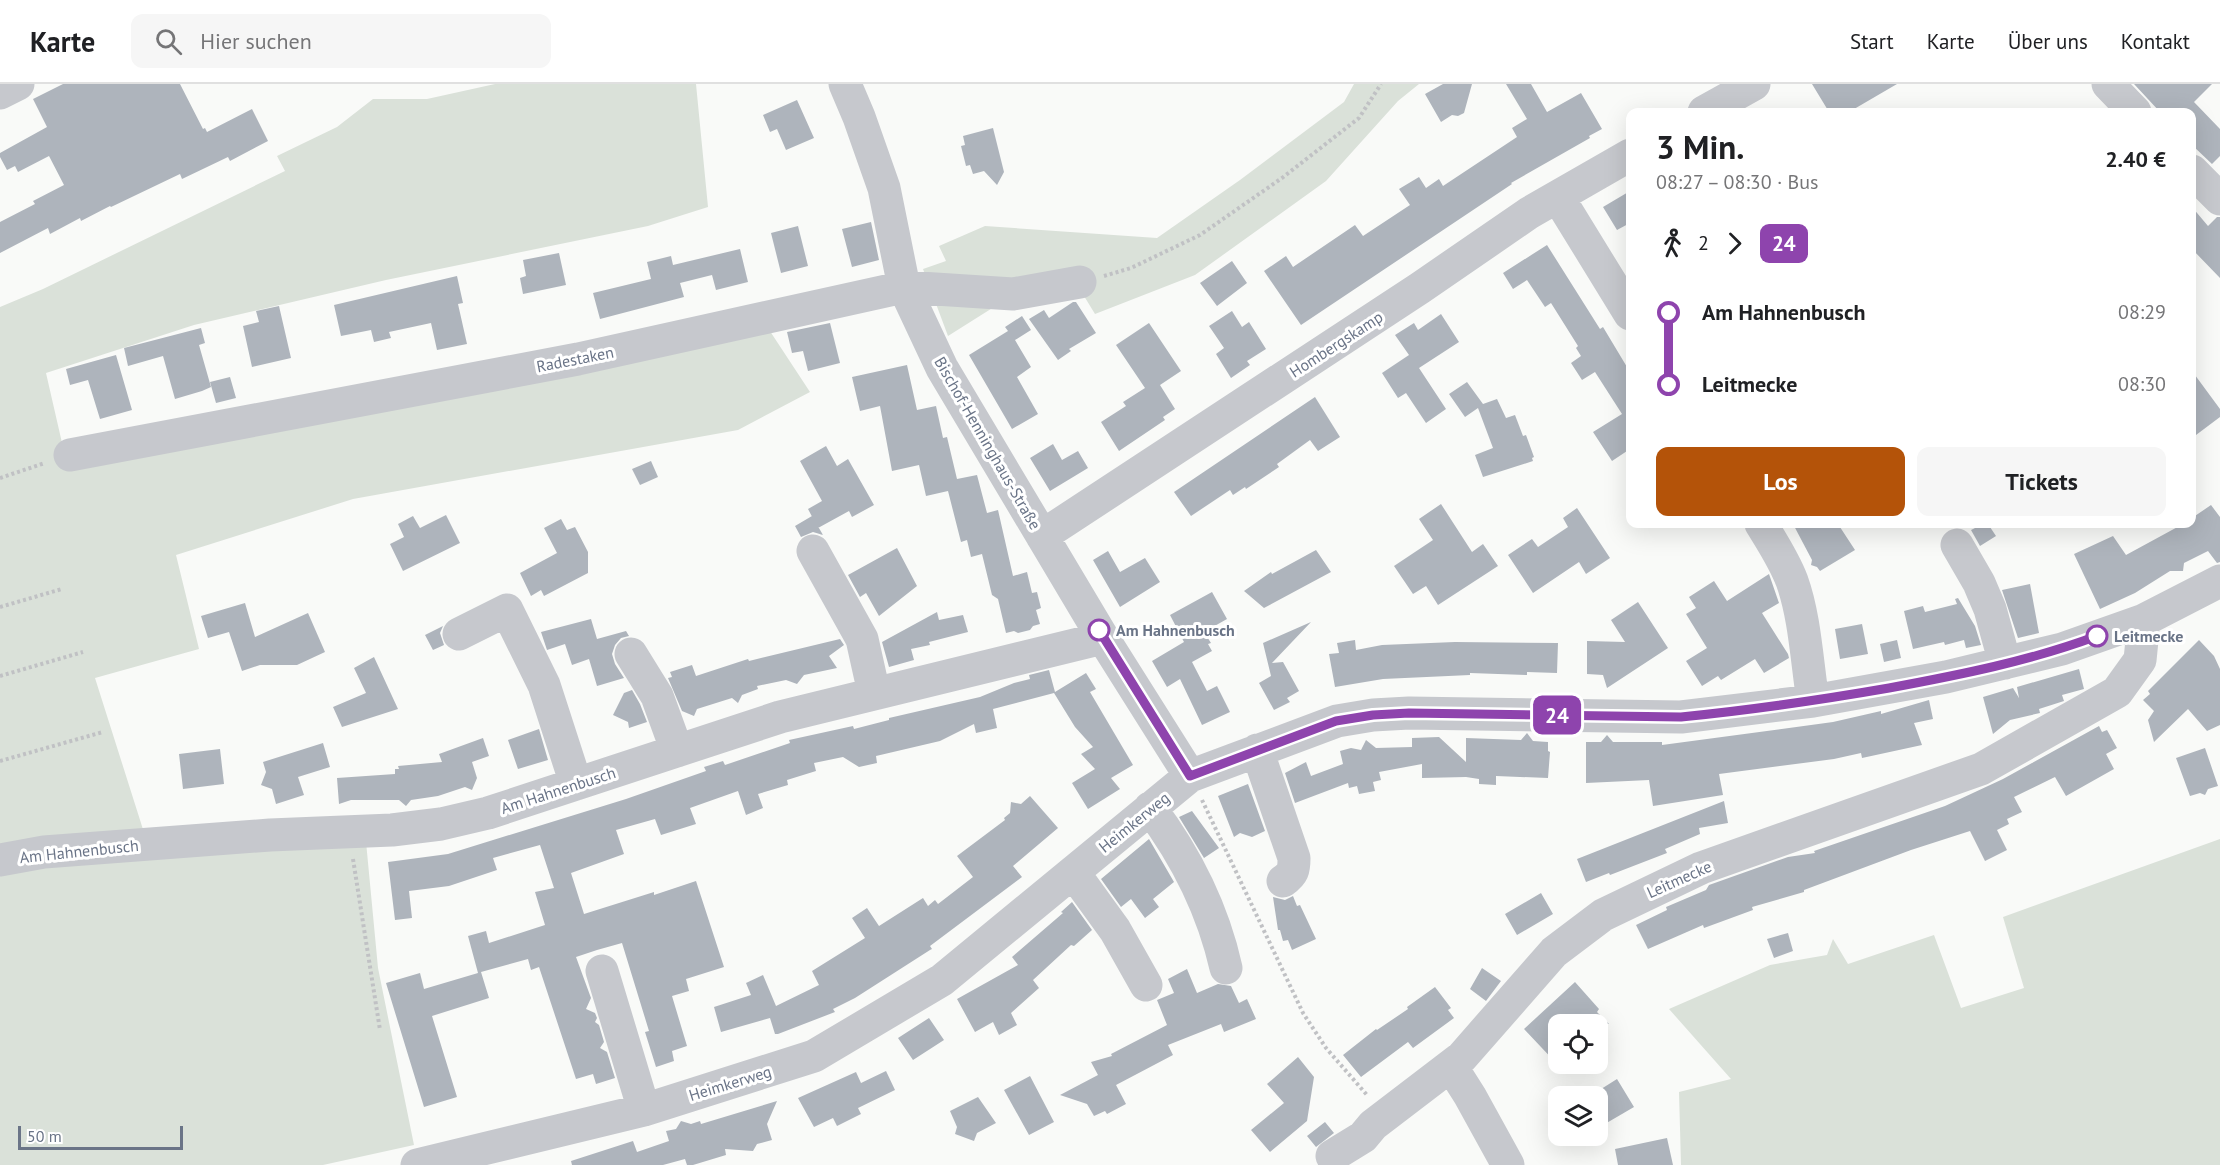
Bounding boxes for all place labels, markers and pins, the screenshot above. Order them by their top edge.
marker: Am Hahnenbusch [1088,619,1110,641]
place label: Am Hahnenbusch [1116,620,1235,640]
marker: Leitmecke [2086,625,2108,647]
place label: Leitmecke [2114,626,2183,646]

